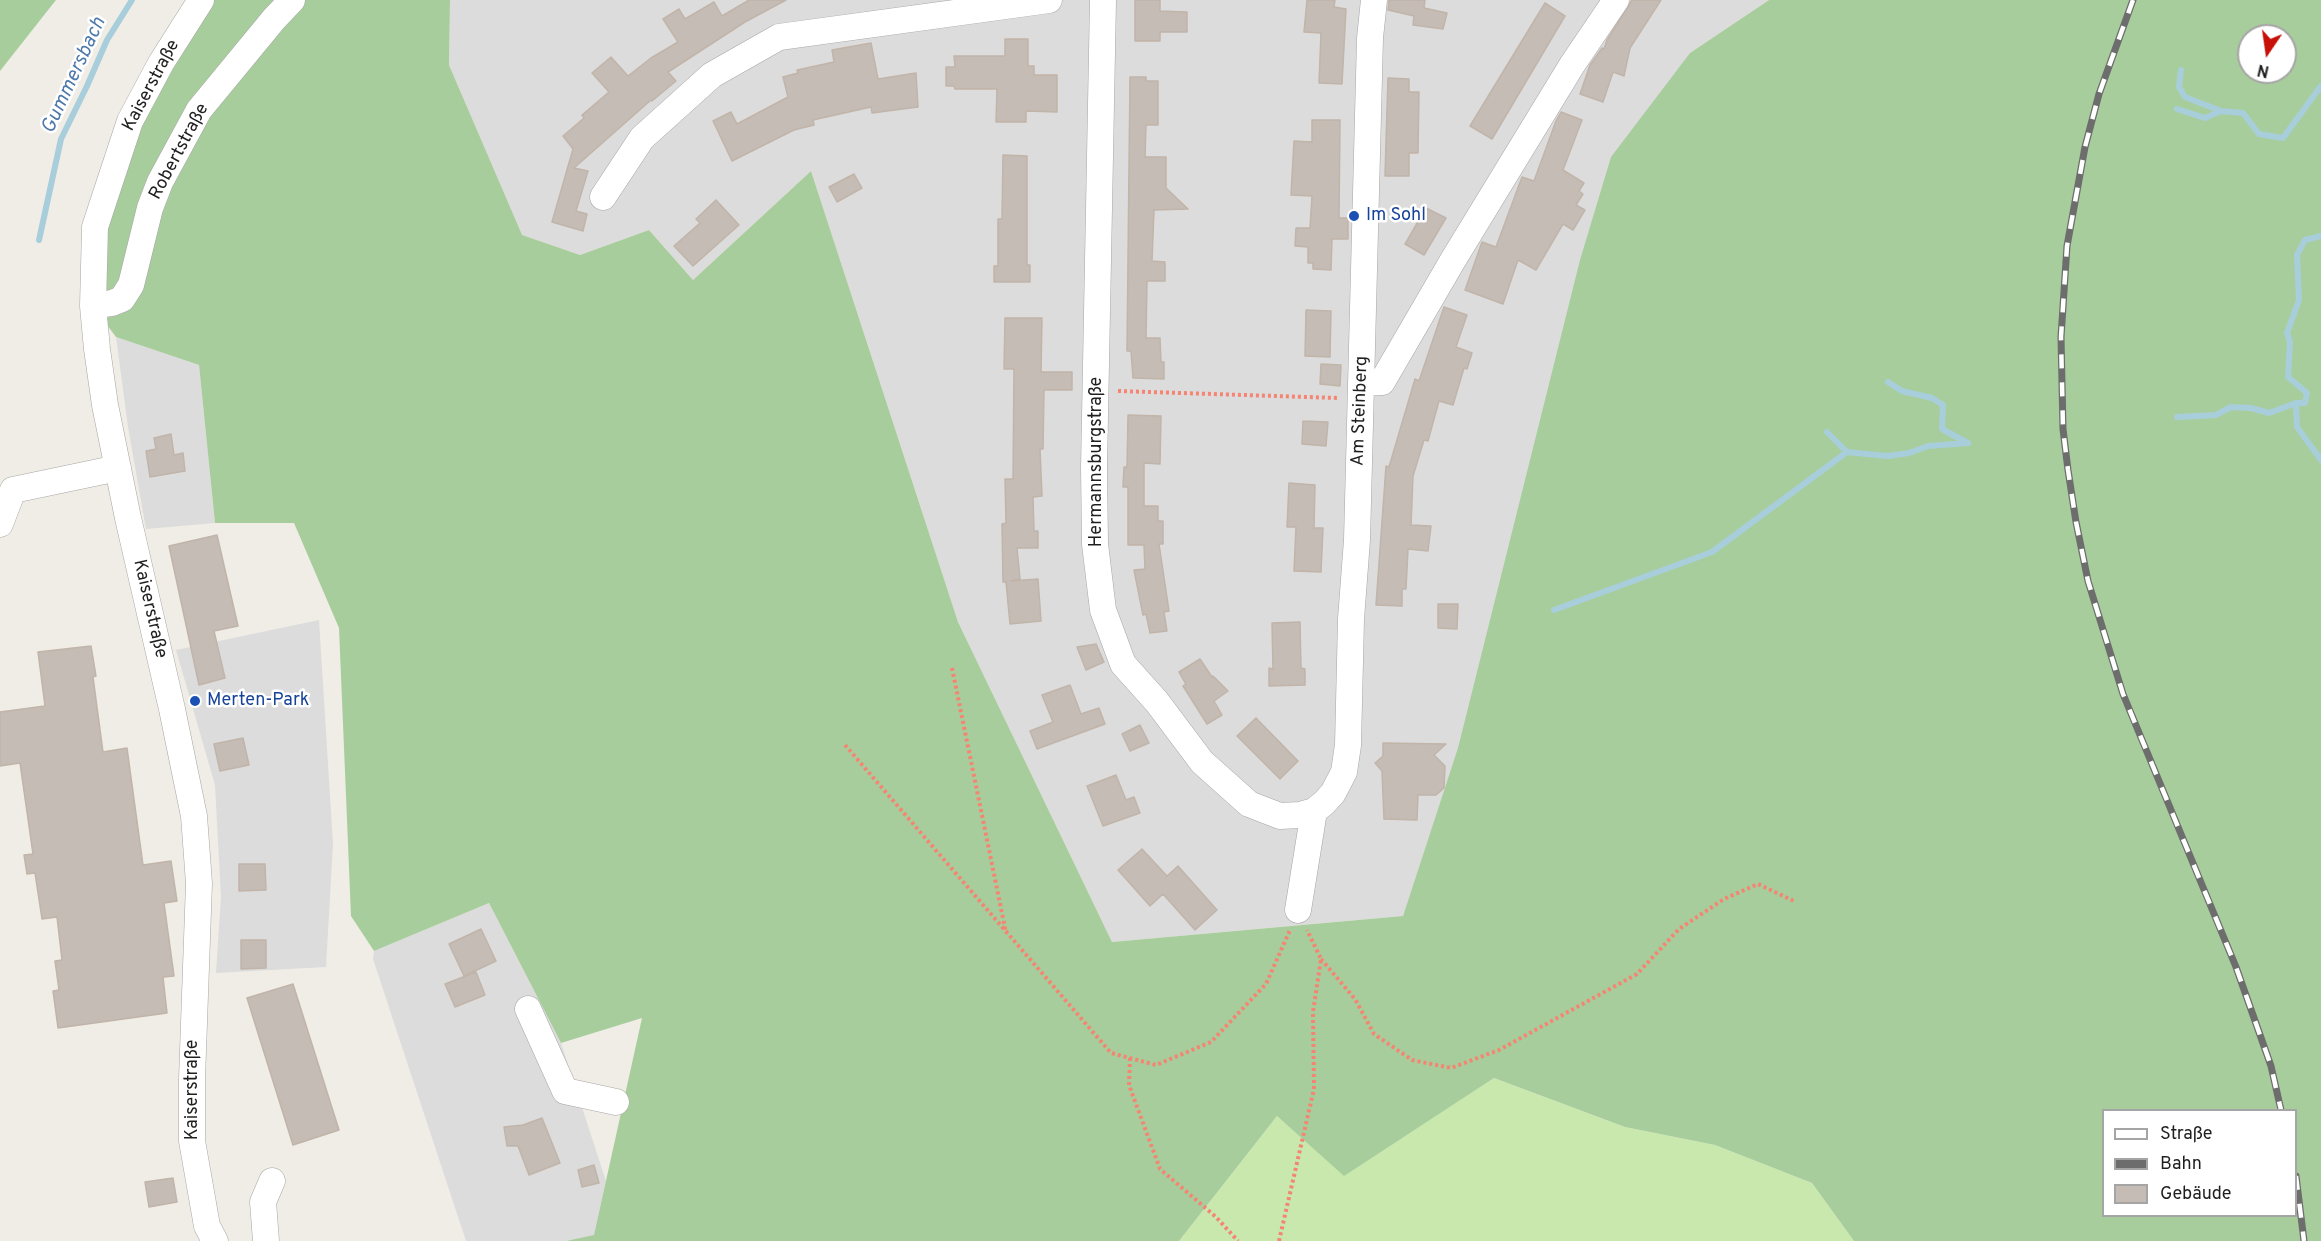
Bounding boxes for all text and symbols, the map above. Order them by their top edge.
water label: Gummersbach [38,14,112,138]
north arrow [2237,24,2297,84]
street label: Kaiserstraße [119,36,185,136]
text: N [2256,59,2271,81]
street label: Robertstraße [146,100,214,204]
place label: Im Sohl [1366,205,1426,227]
marker: Im Sohl [1347,209,1361,223]
street label: Am Steinberg [1348,356,1374,466]
street label: Hermannsburgstraße [1086,377,1108,547]
street label: Kaiserstraße [127,558,171,660]
place label: Merten-Park [207,690,309,712]
marker: Merten-Park [188,694,202,708]
street label: Kaiserstraße [182,1040,204,1140]
legend [2102,1109,2297,1217]
text: Straße [2160,1123,2212,1146]
text: Bahn [2160,1153,2202,1176]
text: Gebäude [2160,1183,2232,1206]

